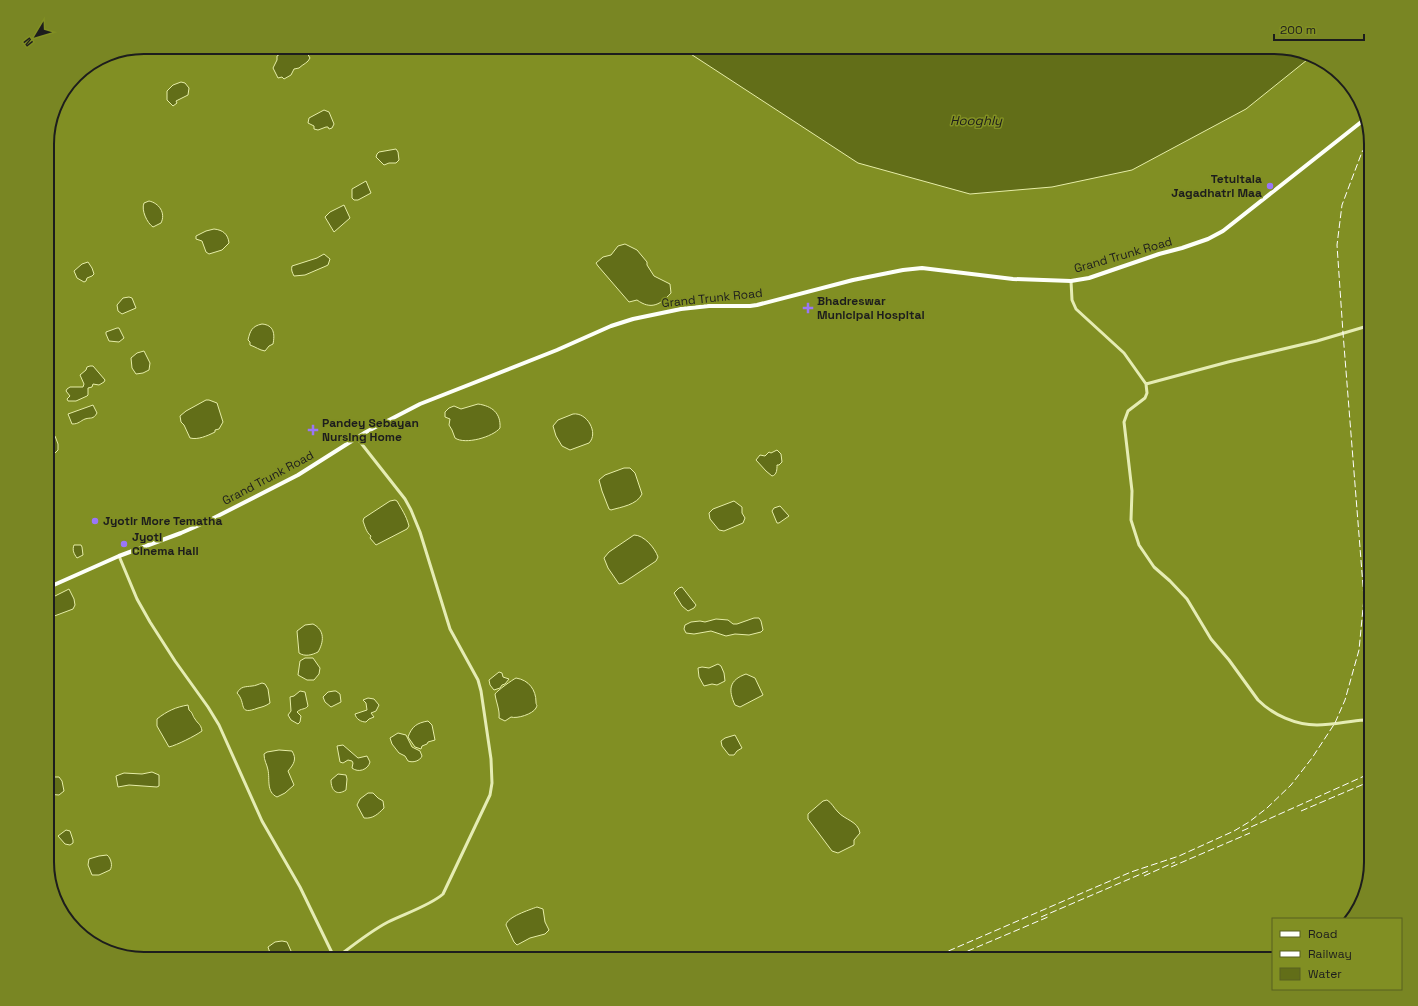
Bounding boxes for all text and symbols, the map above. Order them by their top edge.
north arrow [16,16,56,56]
scale bar [1274,16,1364,42]
text: 200 m [1280,22,1316,38]
text: N [20,35,36,49]
water label: Hooghly [950,112,1003,129]
place label: Tetultala Jagadhatri Maa [1171,171,1262,201]
marker: Tetultala Jagadhatri Maa [1265,181,1275,191]
street label: Grand Trunk Road [1072,233,1174,277]
street label: Grand Trunk Road [661,285,763,311]
place label: Bhadreswar Municipal Hospital [817,293,925,323]
marker: Bhadreswar Municipal Hospital [802,302,814,314]
place label: Pandey Sebayan Nursing Home [322,415,419,445]
marker: Pandey Sebayan Nursing Home [307,424,319,436]
street label: Grand Trunk Road [219,447,317,509]
place label: Jyotir More Tematha [103,513,222,529]
marker: Jyotir More Tematha [90,516,100,526]
place label: Jyoti Cinema Hall [132,529,199,559]
marker: Jyoti Cinema Hall [119,539,129,549]
legend [1272,918,1402,990]
text: Road [1308,926,1337,942]
text: Railway [1308,946,1352,962]
text: Water [1308,966,1342,982]

